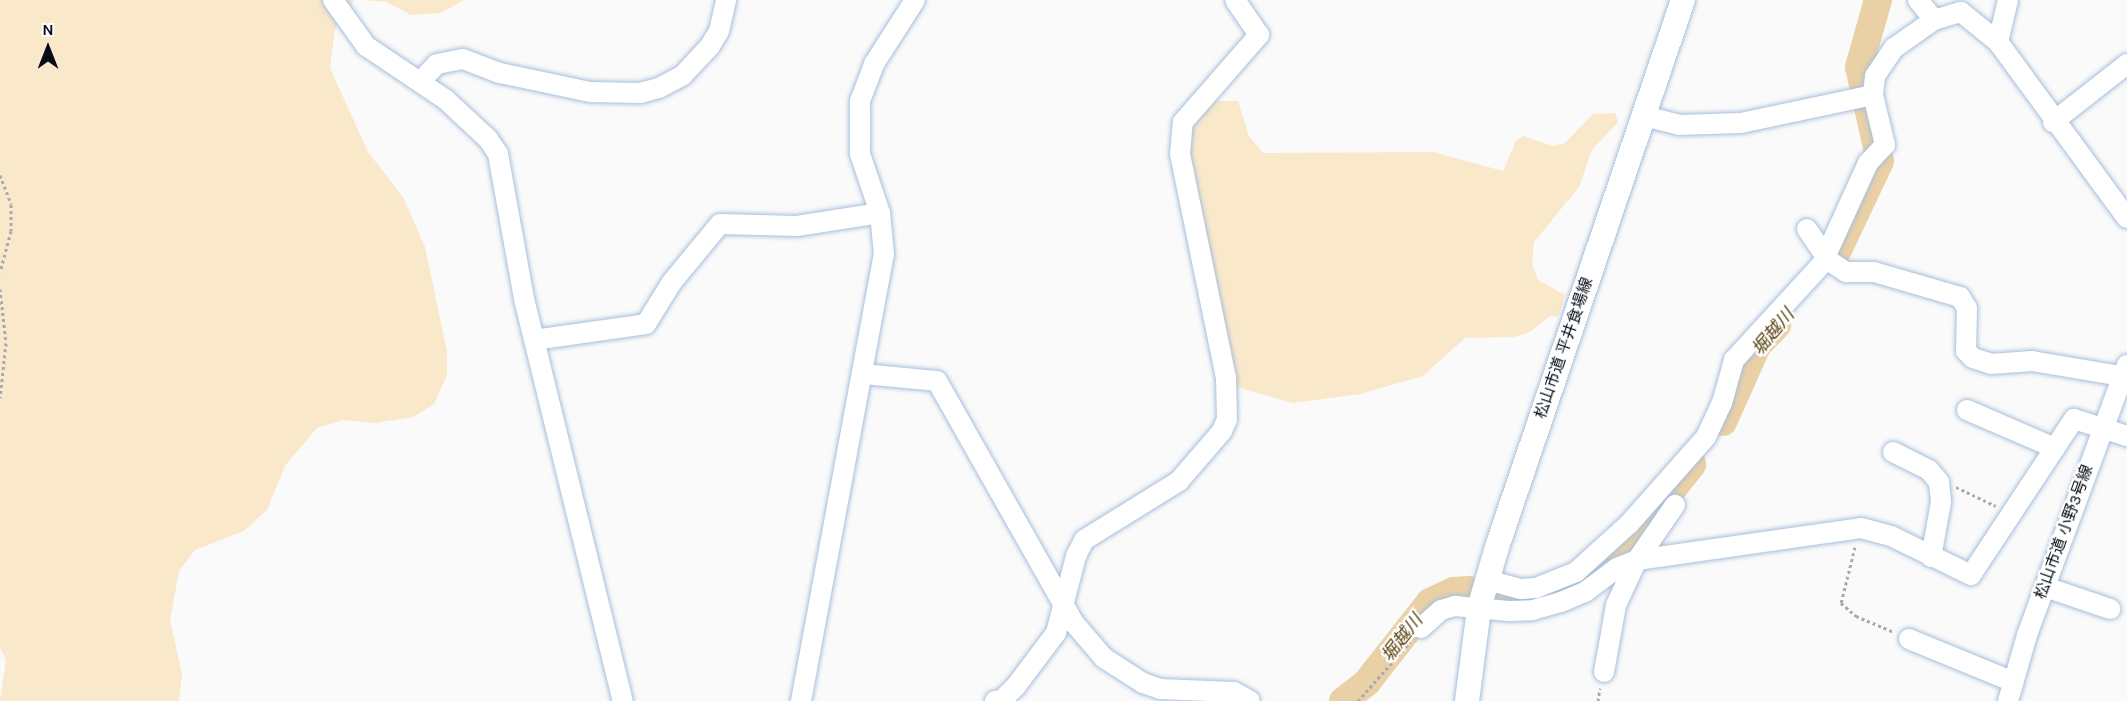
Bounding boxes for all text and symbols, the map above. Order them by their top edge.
north arrow [18,18,78,78]
text: N [42,20,54,39]
street label: 松山市道 平井食場線 [1531,275,1597,421]
water label: 堀越川 [1747,304,1799,360]
street label: 松山市道 小野3号線 [2031,462,2097,602]
water label: 堀越川 [1377,610,1427,666]

